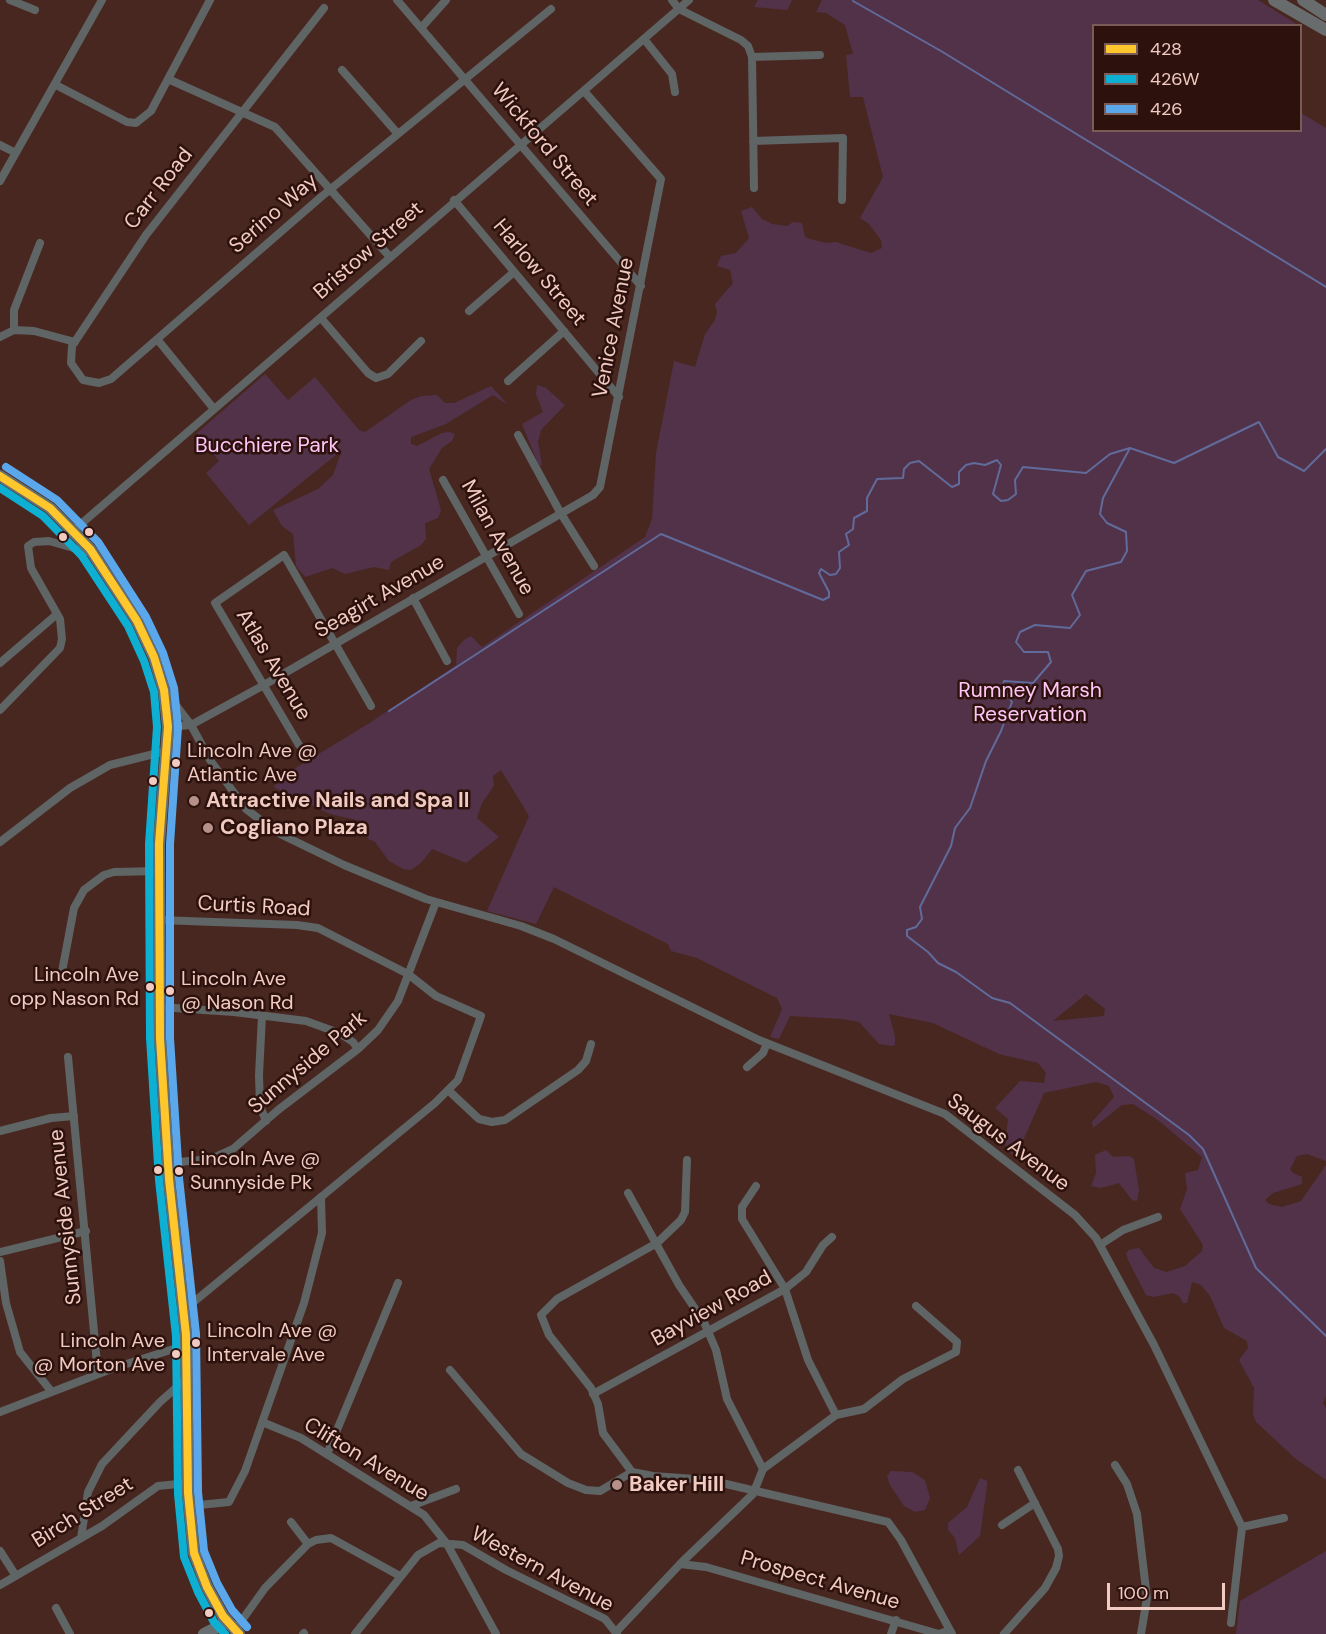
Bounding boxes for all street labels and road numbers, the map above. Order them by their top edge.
street label: Wickford Street [485,78,603,212]
street label: Carr Road [119,143,199,235]
street label: Serino Way [225,169,323,259]
street label: Bristow Street [309,197,429,305]
street label: Harlow Street [487,215,591,331]
street label: Venice Avenue [588,256,640,400]
street label: Milan Avenue [455,476,539,600]
street label: Seagirt Avenue [311,550,449,644]
street label: Atlas Avenue [230,605,316,725]
street label: Curtis Road [197,891,311,923]
street label: Sunnyside Park [244,1006,372,1120]
street label: Saugus Avenue [942,1089,1074,1197]
street label: Sunnyside Avenue [44,1128,88,1306]
street label: Bayview Road [647,1266,777,1352]
street label: Clifton Avenue [299,1413,433,1507]
street label: Birch Street [28,1472,138,1554]
street label: Western Avenue [466,1522,618,1618]
street label: Prospect Avenue [737,1546,903,1616]

